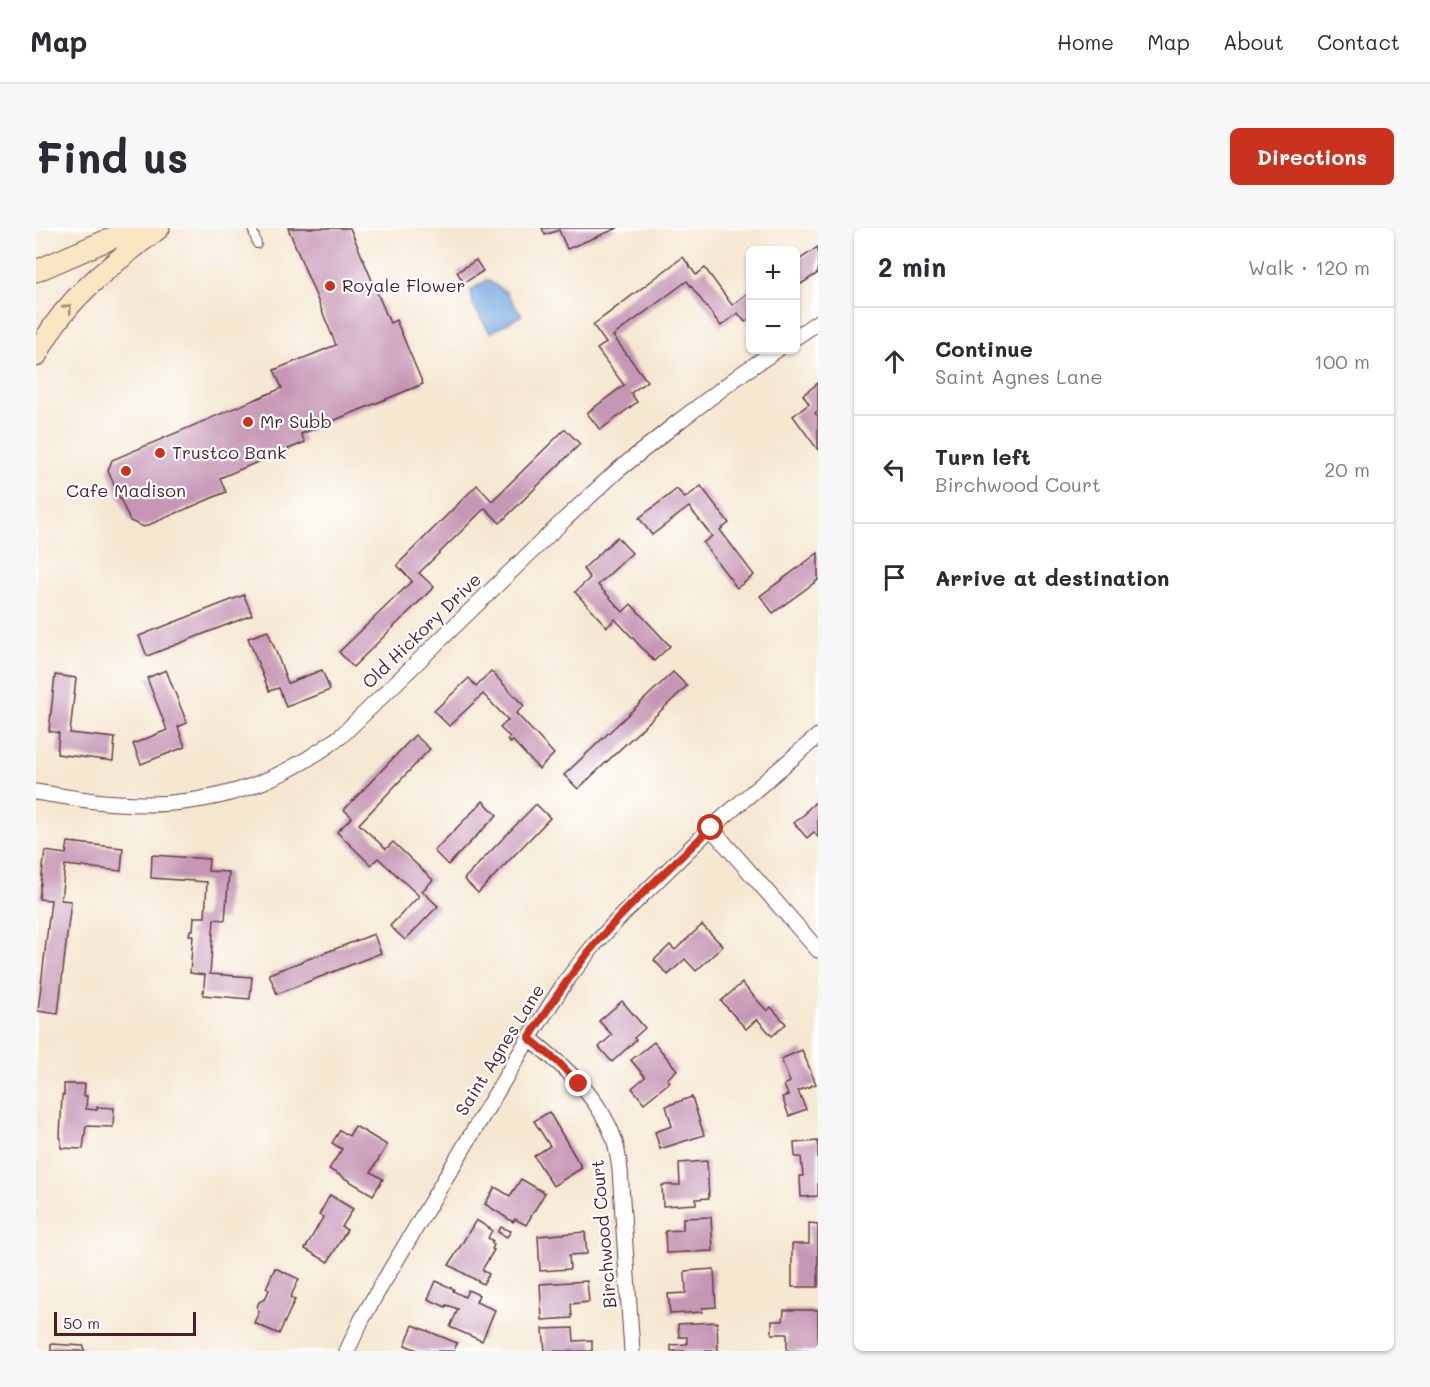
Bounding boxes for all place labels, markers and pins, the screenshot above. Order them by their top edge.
place label: Royale Flower [342,273,466,297]
marker: Royale Flower [323,279,337,293]
place label: Mr Subb [260,409,332,433]
marker: Mr Subb [241,415,255,429]
place label: Trustco Bank [172,440,287,464]
marker: Trustco Bank [153,446,167,460]
marker: Cafe Madison [119,464,133,478]
place label: Cafe Madison [66,478,186,502]

